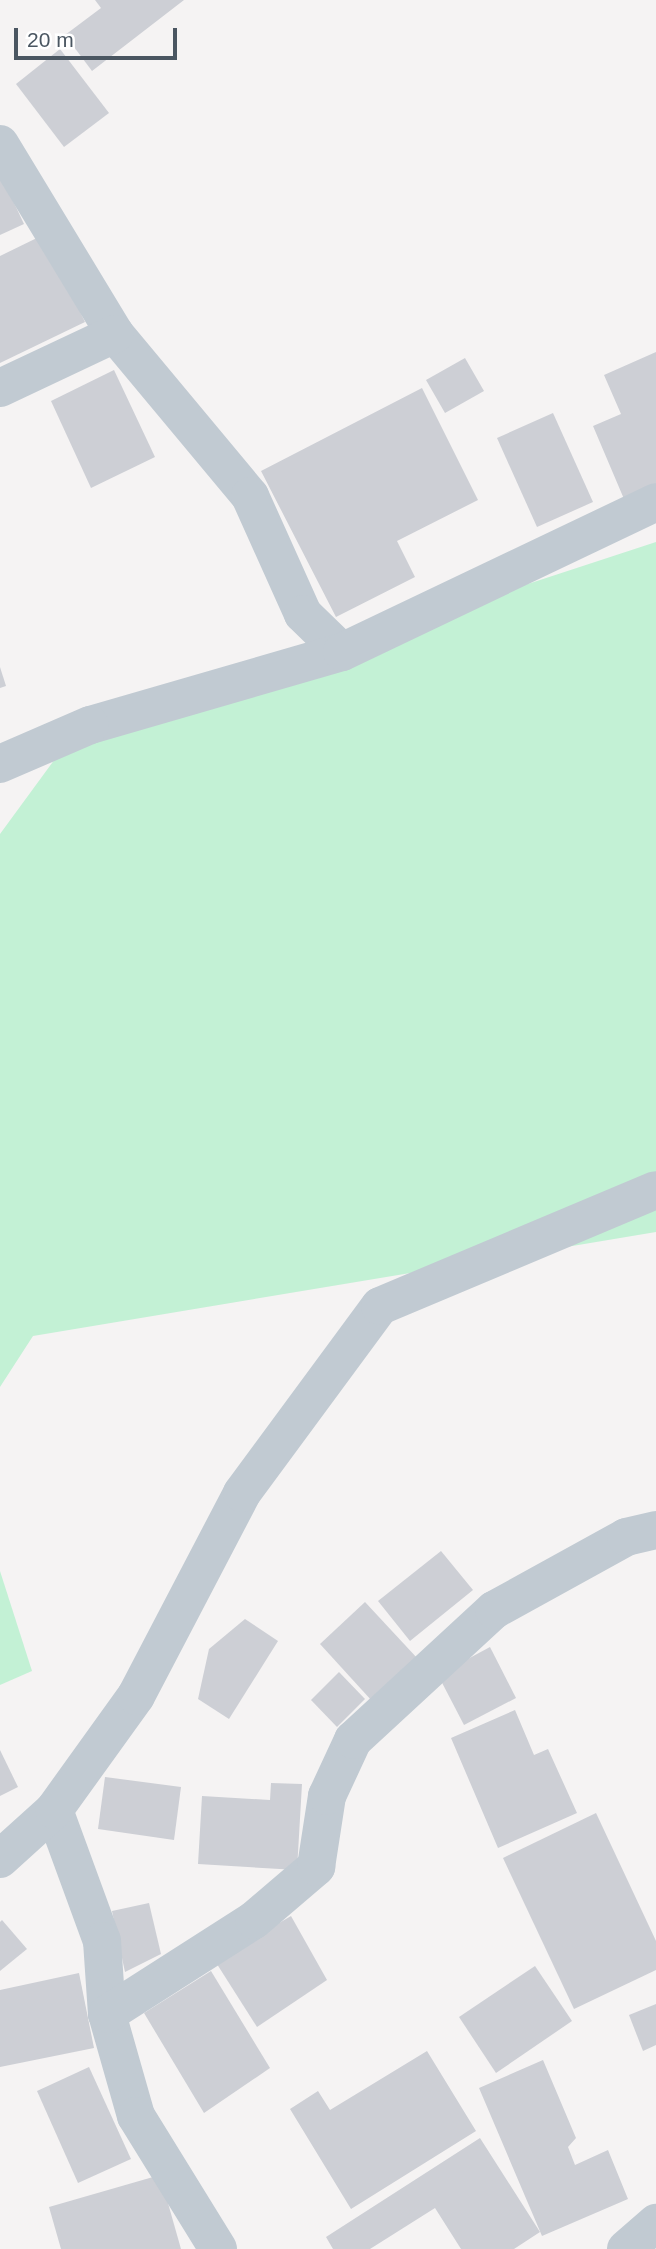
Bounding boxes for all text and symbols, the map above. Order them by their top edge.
scale bar [18,14,180,58]
text: 20 m [27,28,74,51]

